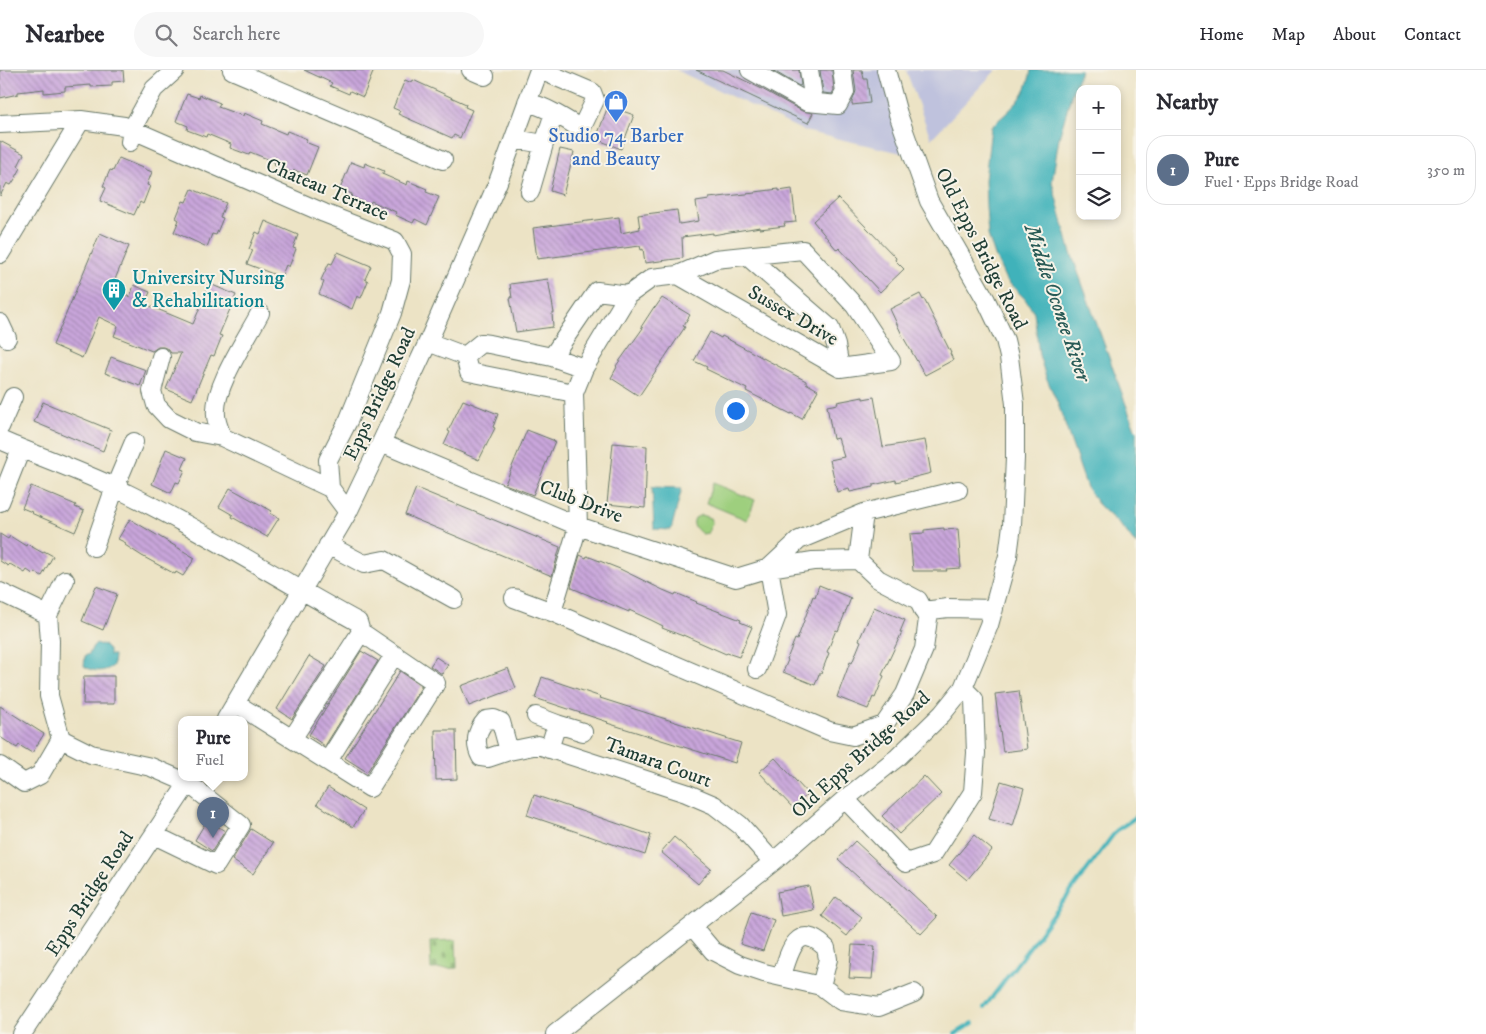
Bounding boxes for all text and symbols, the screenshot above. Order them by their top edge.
search box [134,12,484,57]
text: Nearbee [25,20,104,50]
icon: search [152,21,180,49]
text: Search here [192,23,280,46]
text: Home [1199,24,1244,46]
text: Map [1272,24,1305,46]
text: About [1333,24,1376,46]
text: Contact [1404,24,1461,46]
map controls [1076,85,1121,220]
button: + [1076,85,1121,130]
shop icon: Studio 74 Barber and Beauty [603,89,629,123]
text: Nearby [1156,90,1218,116]
place label: Studio 74 Barber and Beauty [548,124,684,172]
button: − [1076,130,1121,175]
text: Pure [1204,149,1239,172]
street label: Chateau Terrace [262,153,392,227]
text: 1 [1170,160,1176,180]
text: 350 m [1427,160,1465,180]
street label: Old Epps Bridge Road [929,164,1033,334]
text: Fuel · Epps Bridge Road [1204,172,1358,192]
button: layers [1076,175,1121,220]
water label: Middle Oconee River [1017,219,1097,387]
place label: University Nursing & Rehabilitation [132,266,284,314]
building icon: University Nursing & Rehabilitation [101,277,127,311]
street label: Sussex Drive [743,280,843,352]
street label: Epps Bridge Road [338,323,422,465]
your location [723,398,749,424]
street label: Club Drive [536,475,626,529]
street label: Old Epps Bridge Road [786,686,936,824]
popup [178,716,248,781]
text: Pure [195,727,231,750]
street label: Tamara Court [601,732,715,794]
text: Fuel [195,750,224,770]
pin: 1 [197,797,229,838]
street label: Epps Bridge Road [40,827,140,961]

